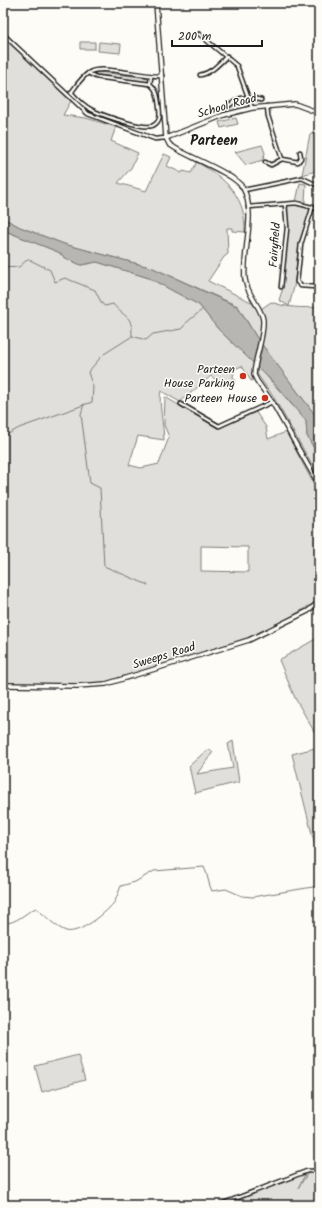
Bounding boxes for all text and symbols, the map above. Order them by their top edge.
scale bar [172,22,262,48]
text: 200 m [178,27,212,46]
street label: School Road [195,88,260,124]
district label: Parteen [190,130,238,152]
street label: Fairyfield [264,221,286,268]
place label: Parteen House Parking [164,360,235,393]
marker: Parteen House Parking [238,371,248,381]
place label: Parteen House [184,389,258,408]
marker: Parteen House [260,393,270,403]
street label: Sweeps Road [130,637,199,675]

